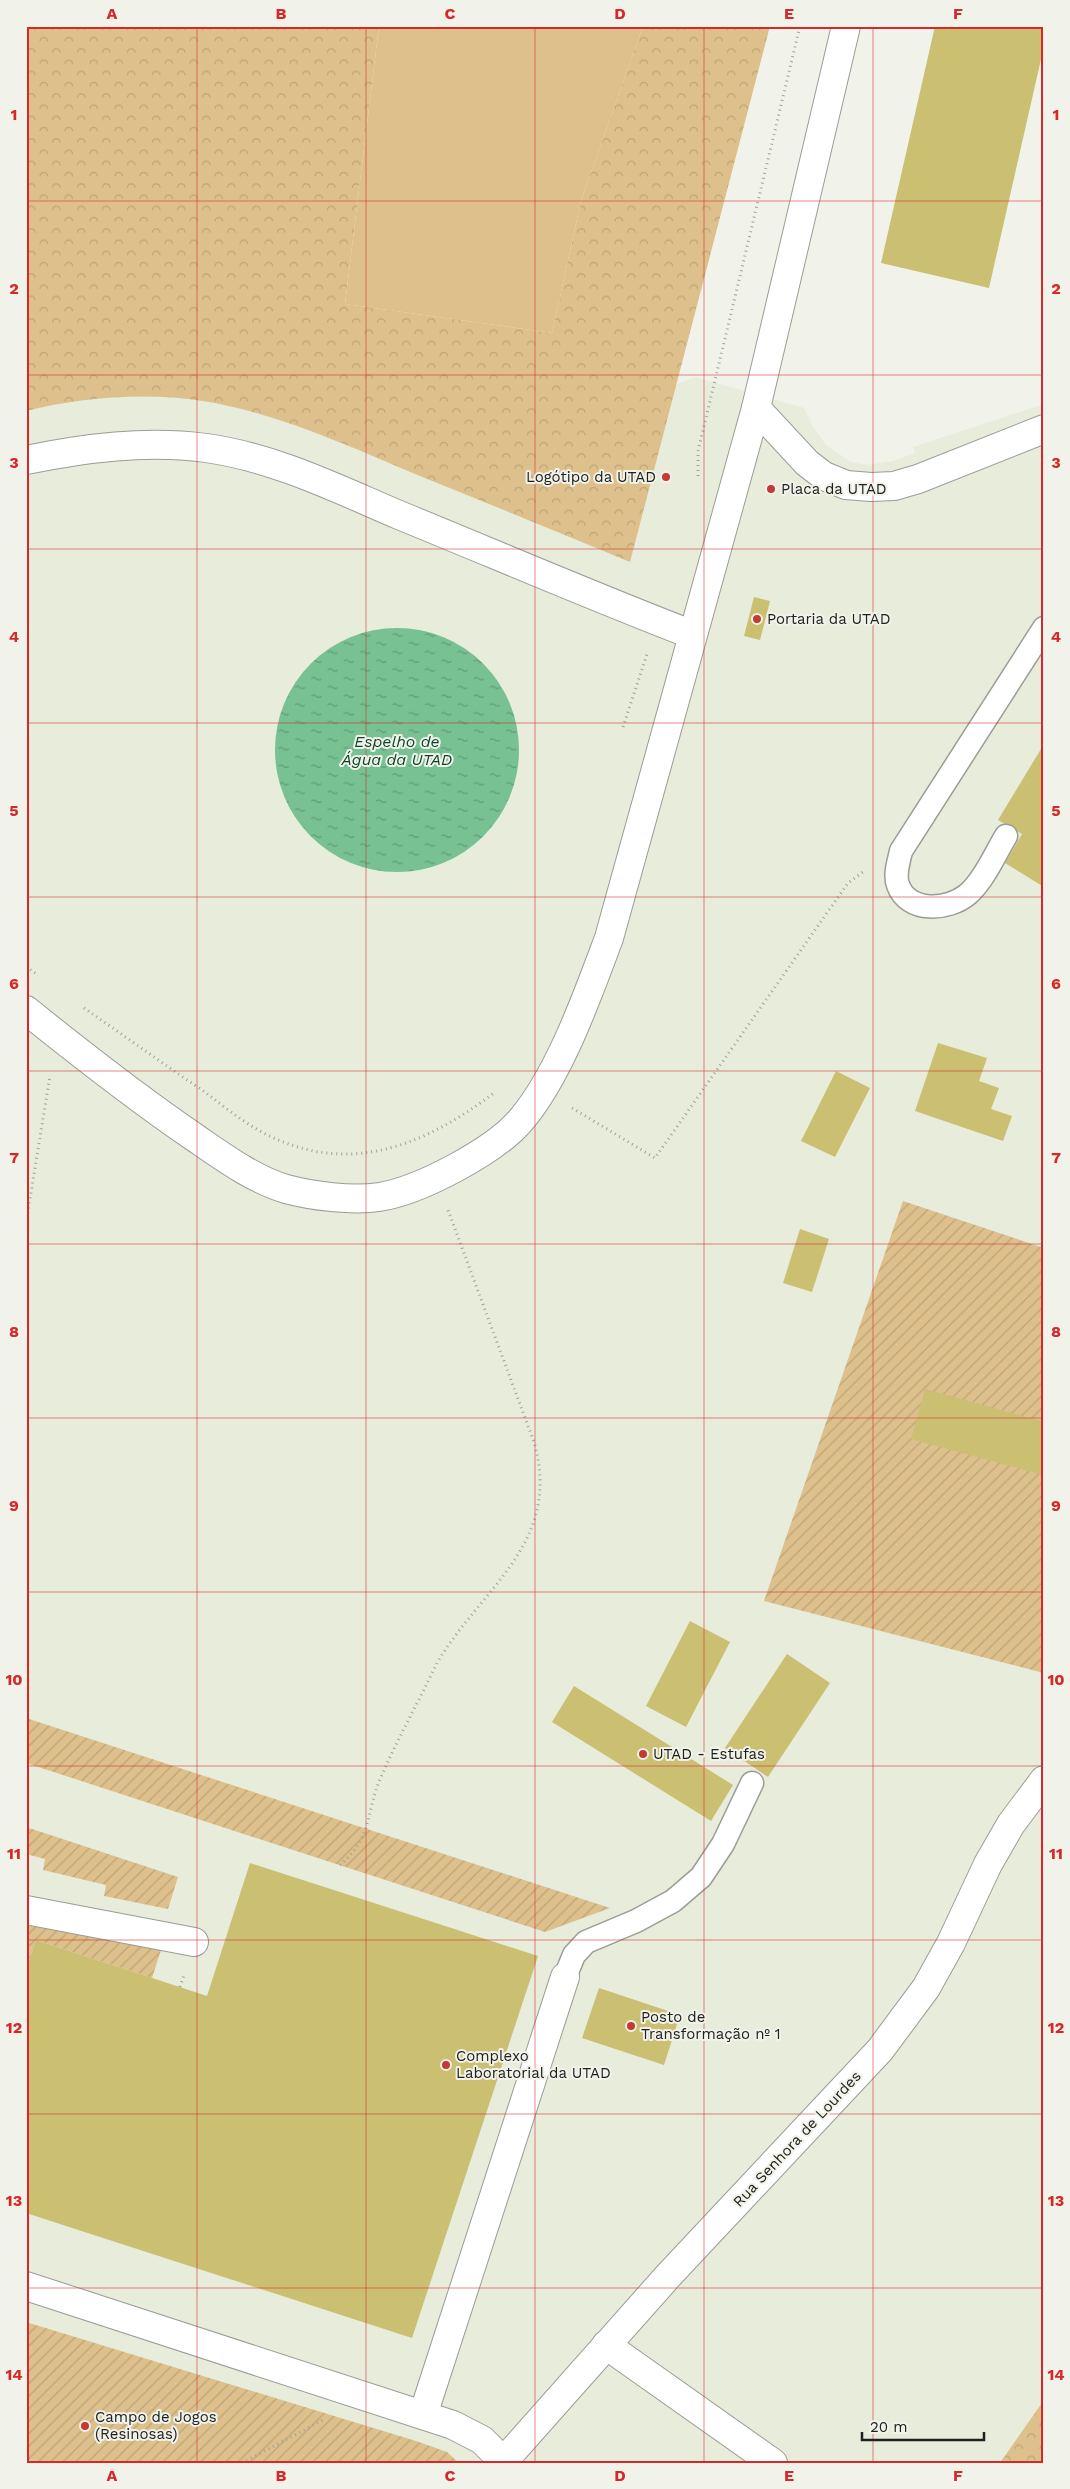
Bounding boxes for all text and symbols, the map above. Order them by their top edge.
text: A [107,4,118,23]
text: B [276,4,287,23]
text: C [445,4,456,23]
text: D [614,4,626,23]
text: E [784,4,794,23]
text: F [953,4,963,23]
text: 1 [11,105,17,124]
text: 1 [1053,105,1059,124]
text: 2 [9,279,19,298]
text: 2 [1051,279,1061,298]
text: 3 [9,453,19,472]
text: 3 [1051,453,1061,472]
place label: Logótipo da UTAD [526,468,656,486]
marker: Logótipo da UTAD [660,471,672,483]
place label: Placa da UTAD [781,480,887,498]
marker: Placa da UTAD [765,483,777,495]
place label: Portaria da UTAD [767,610,891,628]
marker: Portaria da UTAD [751,613,763,625]
text: 4 [9,627,19,646]
text: 4 [1051,627,1061,646]
water label: Espelho de Água da UTAD [341,732,452,769]
text: 5 [9,801,19,820]
text: 5 [1051,801,1061,820]
text: 6 [9,974,19,993]
text: 6 [1051,974,1061,993]
text: 7 [9,1148,19,1167]
text: 7 [1051,1148,1061,1167]
text: 8 [9,1322,19,1341]
text: 8 [1051,1322,1061,1341]
text: 9 [9,1496,19,1515]
text: 9 [1051,1496,1061,1515]
text: 10 [5,1670,23,1689]
text: 10 [1047,1670,1065,1689]
place label: UTAD - Estufas [653,1745,765,1763]
marker: UTAD - Estufas [637,1748,649,1760]
text: 11 [7,1844,21,1863]
text: 11 [1049,1844,1063,1863]
place label: Posto de Transformação nº 1 [641,2008,781,2043]
text: 12 [6,2018,22,2037]
text: 12 [1048,2018,1064,2037]
marker: Posto de Transformação nº 1 [625,2020,637,2032]
place label: Complexo Laboratorial da UTAD [456,2047,611,2082]
marker: Complexo Laboratorial da UTAD [440,2059,452,2071]
street label: Rua Senhora de Lourdes [729,2067,865,2211]
text: 13 [6,2191,22,2210]
text: 13 [1048,2191,1064,2210]
text: 14 [5,2365,23,2384]
text: 14 [1047,2365,1065,2384]
place label: Campo de Jogos (Resinosas) [95,2408,217,2443]
scale bar [862,2409,985,2441]
text: 20 m [870,2418,908,2436]
marker: Campo de Jogos (Resinosas) [79,2420,91,2432]
text: A [107,2466,118,2485]
text: B [276,2466,287,2485]
text: C [445,2466,456,2485]
text: D [614,2466,626,2485]
text: E [784,2466,794,2485]
text: F [953,2466,963,2485]

